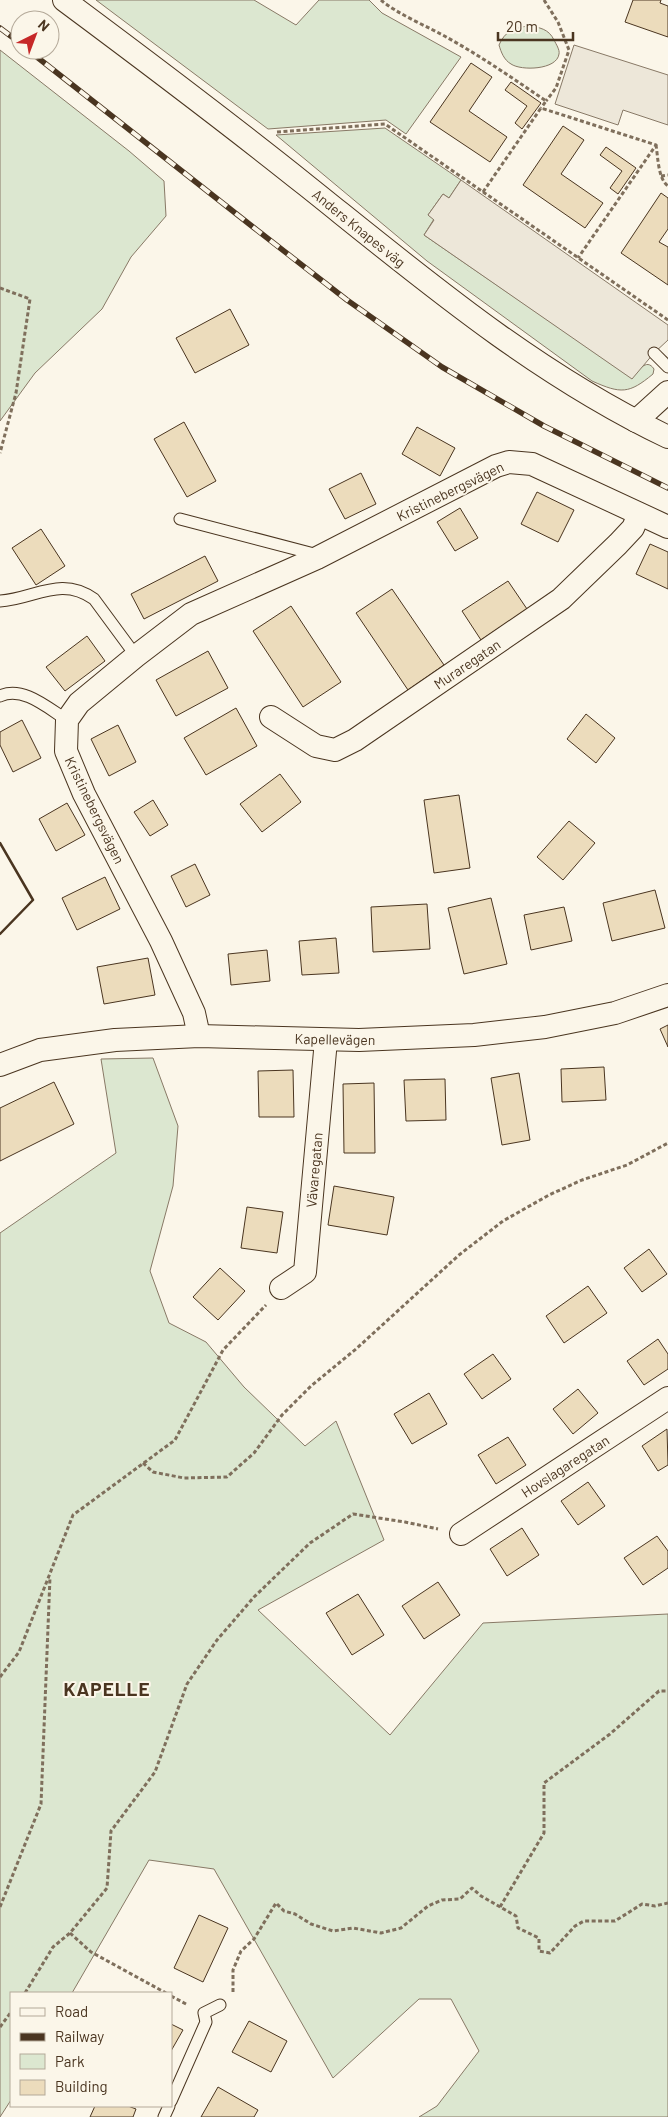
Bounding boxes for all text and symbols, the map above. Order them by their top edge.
north arrow [10,10,60,60]
scale bar [498,10,573,42]
text: N [35,16,53,34]
text: 20 m [506,17,538,35]
street label: Anders Knapes väg [309,185,409,271]
street label: Kristinebergsvägen [394,458,506,524]
street label: Muraregatan [430,636,504,692]
street label: Kristinebergsvägen [62,754,128,866]
street label: Kapellevägen [295,1030,375,1048]
street label: Vävaregatan [302,1132,326,1208]
street label: Hovslagaregatan [518,1431,612,1501]
district label: KAPELLE [63,1677,151,1700]
legend [10,1992,172,2107]
text: Road [55,2002,88,2020]
text: Railway [55,2027,104,2045]
text: Park [55,2052,85,2070]
text: Building [55,2077,108,2095]

